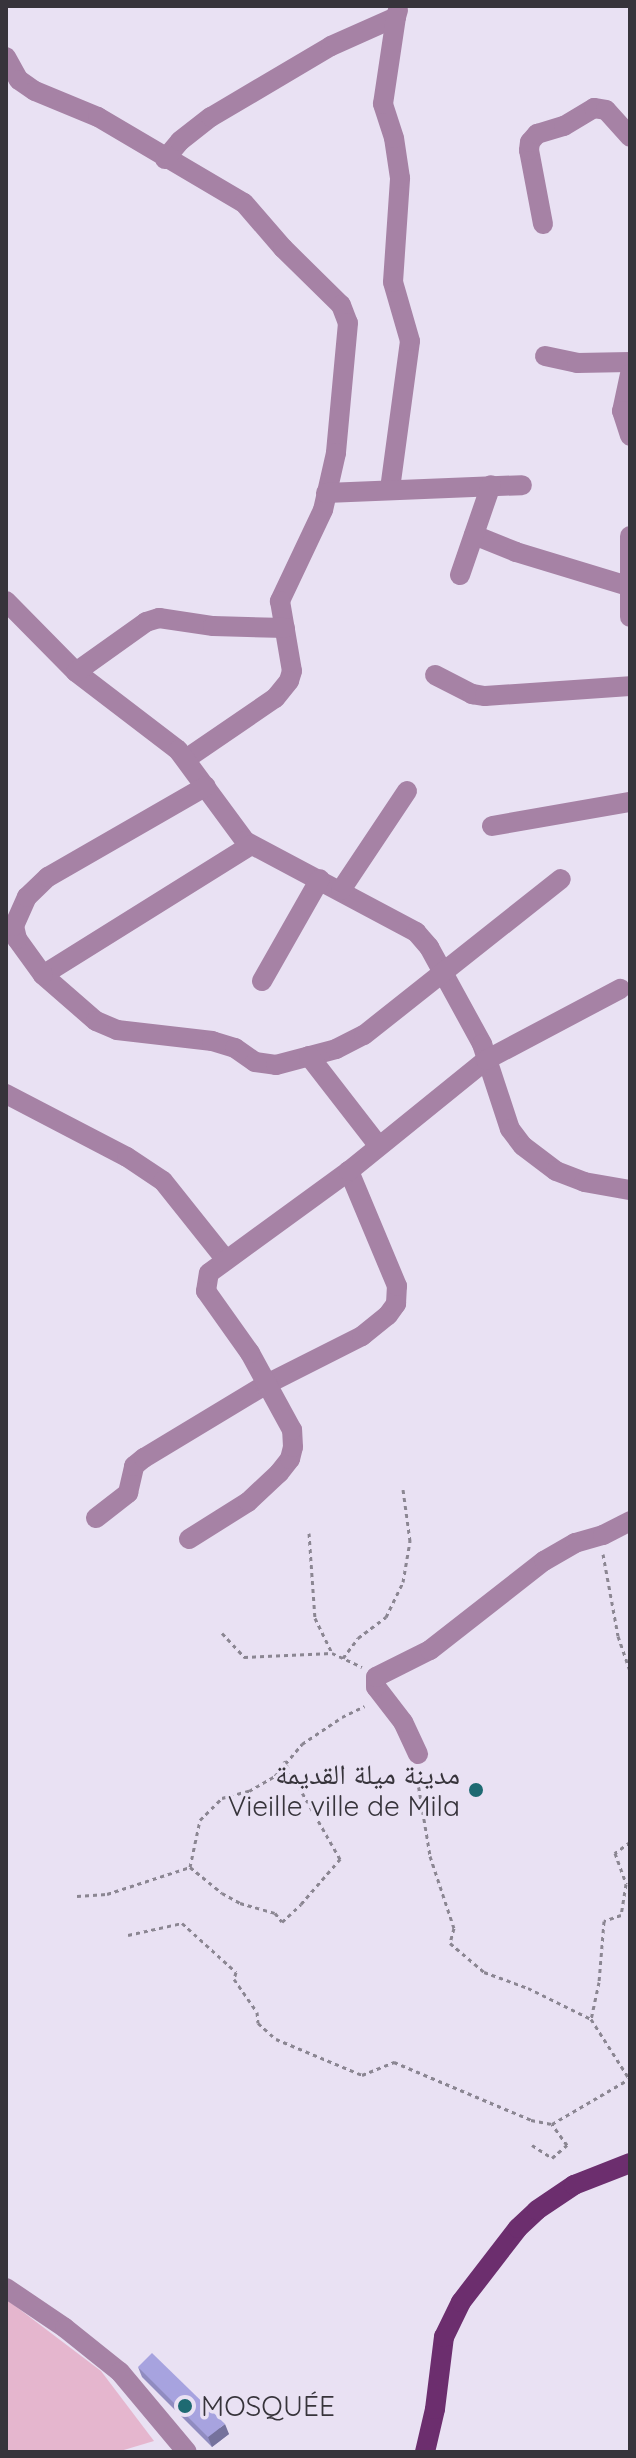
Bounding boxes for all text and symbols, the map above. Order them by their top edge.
place label: مدينة ميلة القديمة Vieille ville de Mila [228,1757,460,1823]
marker: مدينة ميلة القديمة Vieille ville de Mila [467,1781,485,1799]
place label: MOSQUÉE [201,2389,335,2423]
marker: MOSQUÉE [176,2397,194,2415]

